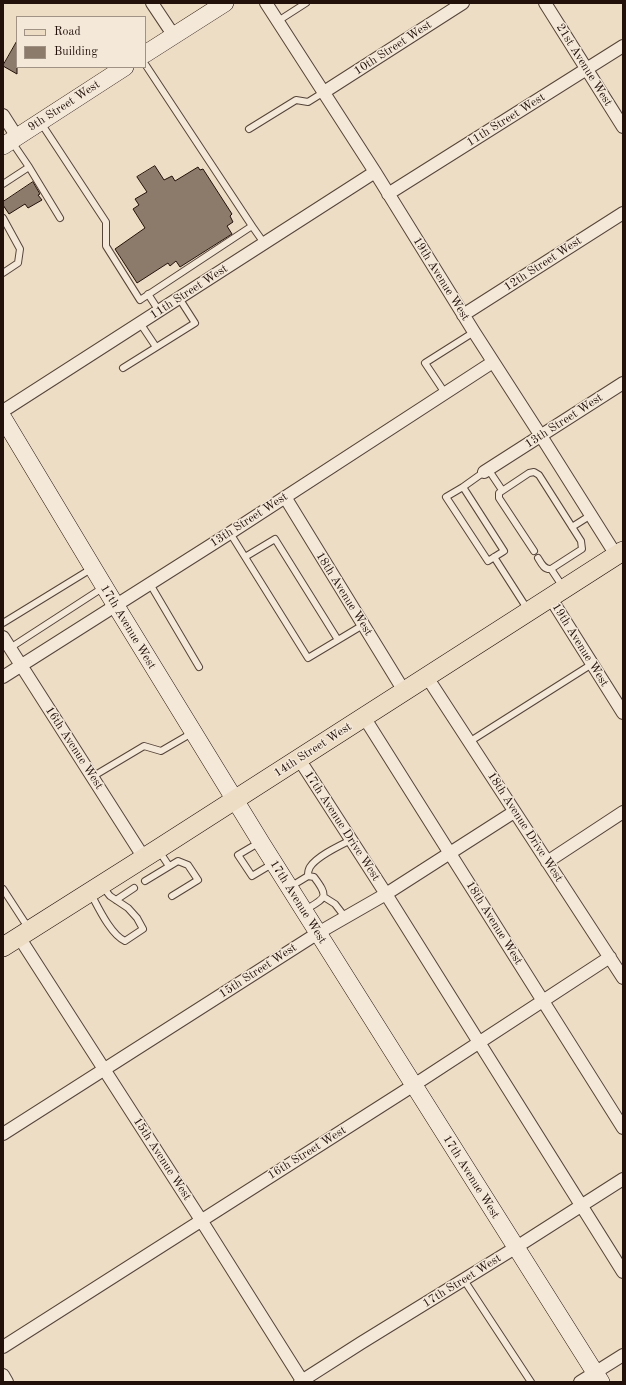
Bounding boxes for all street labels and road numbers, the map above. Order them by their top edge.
street label: 10th Street West [351,18,435,78]
street label: 21st Avenue West [553,21,615,109]
street label: 9th Street West [25,77,103,135]
street label: 11th Street West [464,90,548,150]
street label: 19th Avenue West [409,234,473,324]
street label: 12th Street West [501,234,585,294]
street label: 11th Street West [147,262,231,322]
street label: 13th Street West [522,391,606,451]
street label: 13th Street West [207,490,291,550]
street label: 18th Avenue West [312,549,376,639]
street label: 17th Avenue West [97,582,159,672]
street label: 19th Avenue West [548,600,612,690]
street label: 16th Avenue West [42,704,106,792]
street label: 14th Street West [271,720,355,780]
street label: 17th Avenue Drive West [301,768,383,884]
street label: 18th Avenue Drive West [484,769,566,885]
street label: 17th Avenue West [266,857,330,947]
street label: 18th Avenue West [462,878,526,968]
street label: 15th Street West [216,941,300,1001]
street label: 15th Avenue West [130,1115,194,1203]
street label: 16th Street West [265,1123,349,1183]
street label: 17th Avenue West [439,1132,503,1222]
street label: 17th Street West [420,1251,504,1311]

